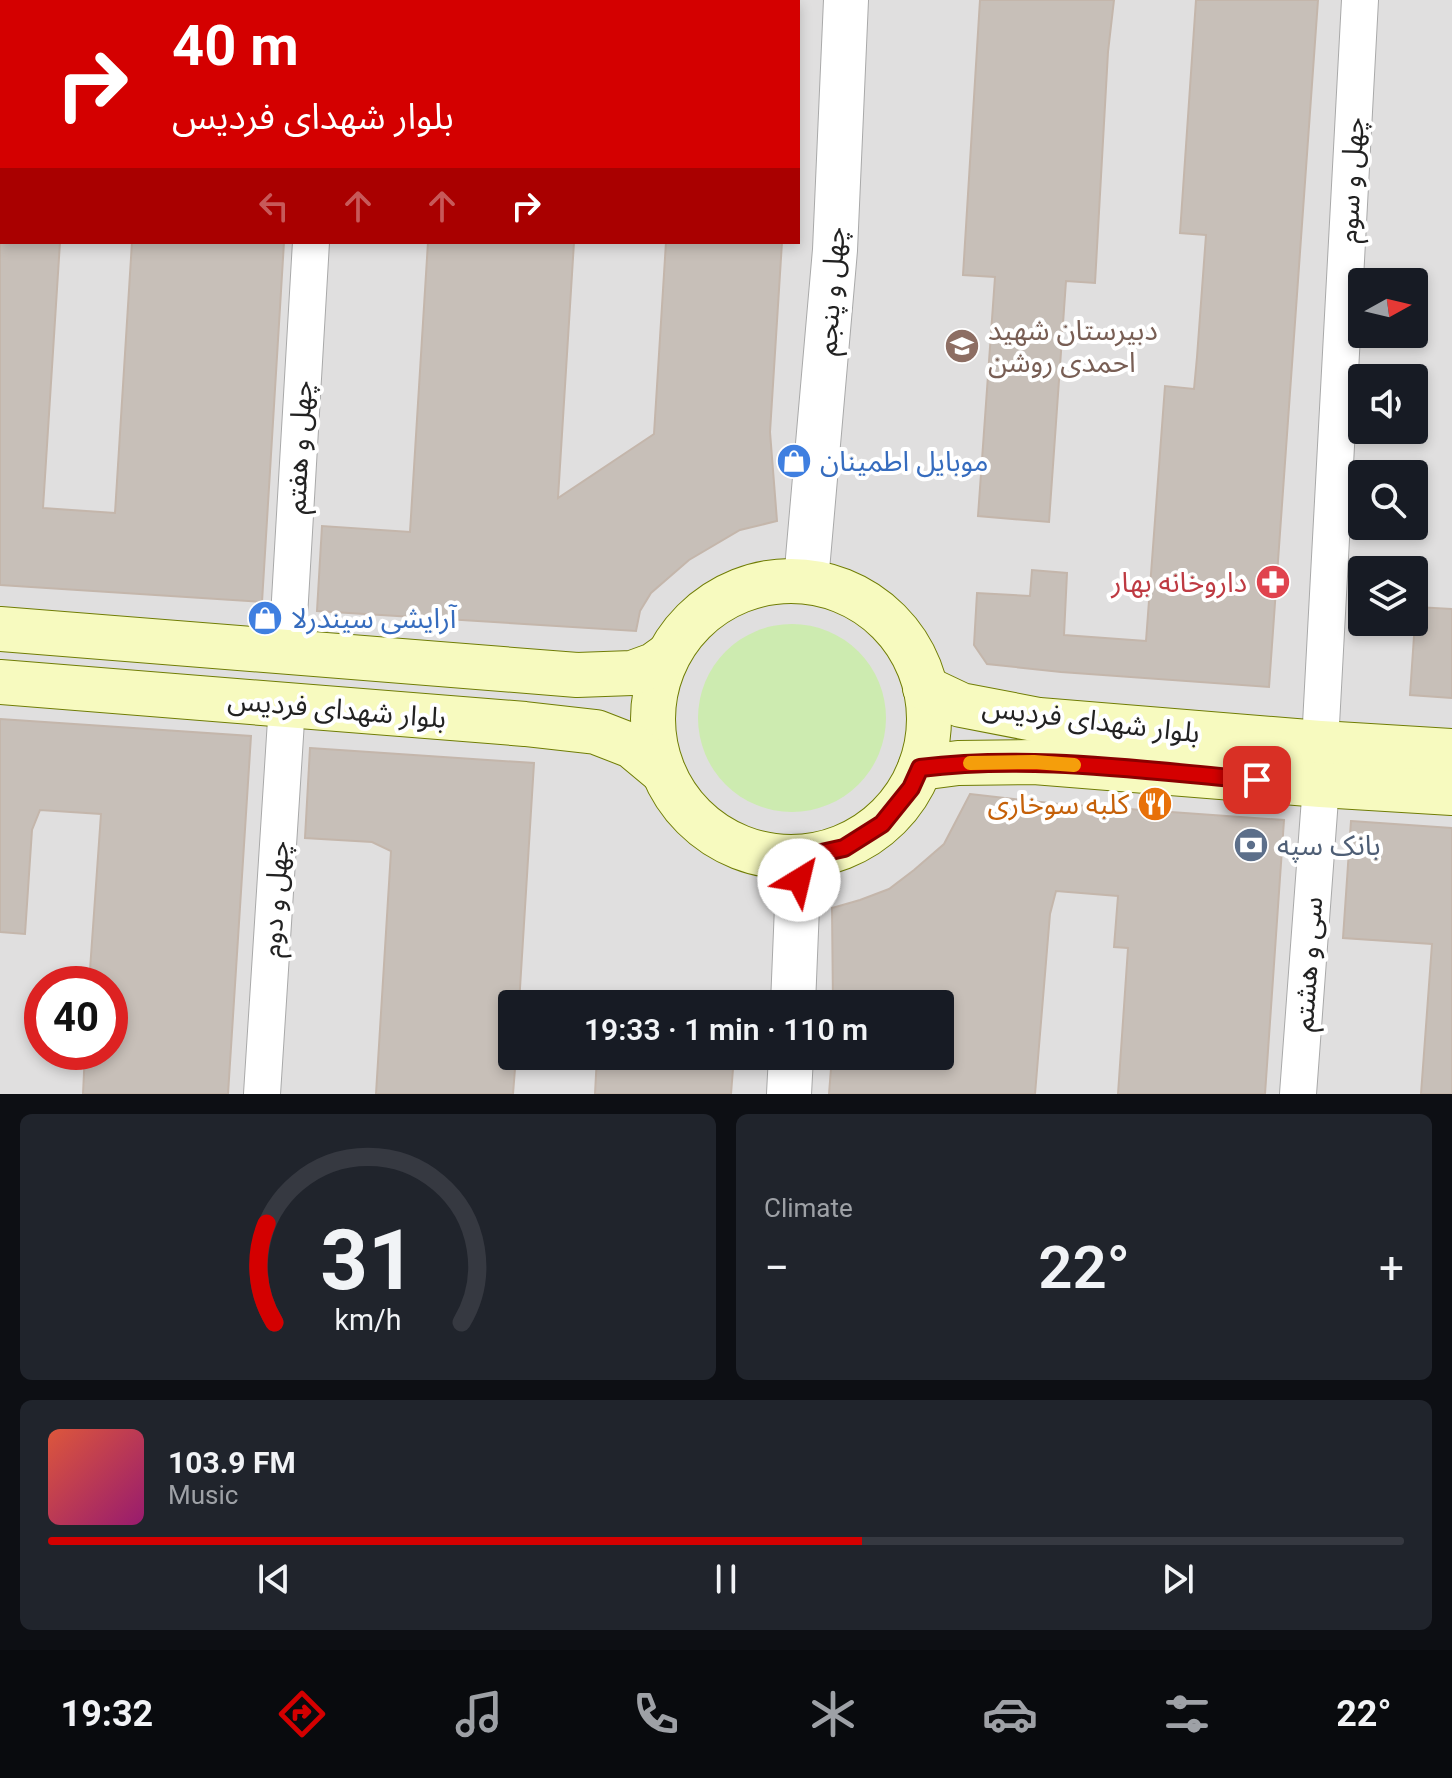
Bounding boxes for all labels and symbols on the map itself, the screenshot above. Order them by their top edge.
street label: چهل و سوم [1331,116,1375,244]
street label: چهل و پنجم [810,225,857,357]
north arrow [1348,268,1428,348]
place label: دبیرستان شهید احمدی روشن [988,314,1158,379]
school or university icon: دبیرستان شهید احمدی روشن [943,327,981,365]
street label: چهل و هفتم [279,379,324,515]
shop icon: موبایل اطمینان [775,442,813,480]
place label: موبایل اطمینان [820,445,989,478]
pharmacy icon: داروخانه بهار [1254,563,1292,601]
place label: داروخانه بهار [1110,566,1247,599]
shop icon: آرایشی سیندرلا [246,599,284,637]
place label: آرایشی سیندرلا [291,602,458,635]
street label: بلوار شهدای فردیس [226,683,448,735]
street label: بلوار شهدای فردیس [980,690,1202,750]
pin [1223,746,1291,814]
restaurant icon: کلبه سوخاری [1136,785,1174,823]
place label: کلبه سوخاری [988,788,1129,821]
bank icon: بانک سپه [1232,826,1270,864]
place label: بانک سپه [1277,829,1380,863]
position arrow [757,838,841,922]
street label: چهل و دوم [254,840,300,959]
street label: سی و هشتم [1287,895,1334,1033]
speed limit sign: 40 [24,966,128,1070]

